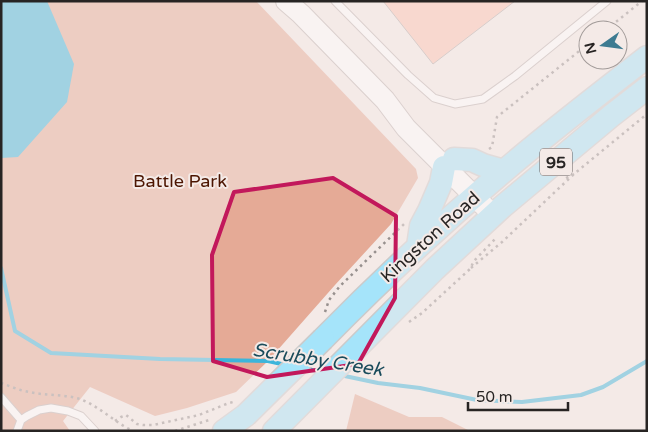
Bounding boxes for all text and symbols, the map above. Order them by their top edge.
north arrow [578,20,628,70]
text: N [581,41,600,56]
road number: 95 [540,148,572,176]
park label: Battle Park [133,170,227,192]
street label: Kingston Road [376,187,484,287]
water label: Scrubby Creek [251,339,386,381]
scale bar [468,380,568,412]
text: 50 m [476,388,513,406]

